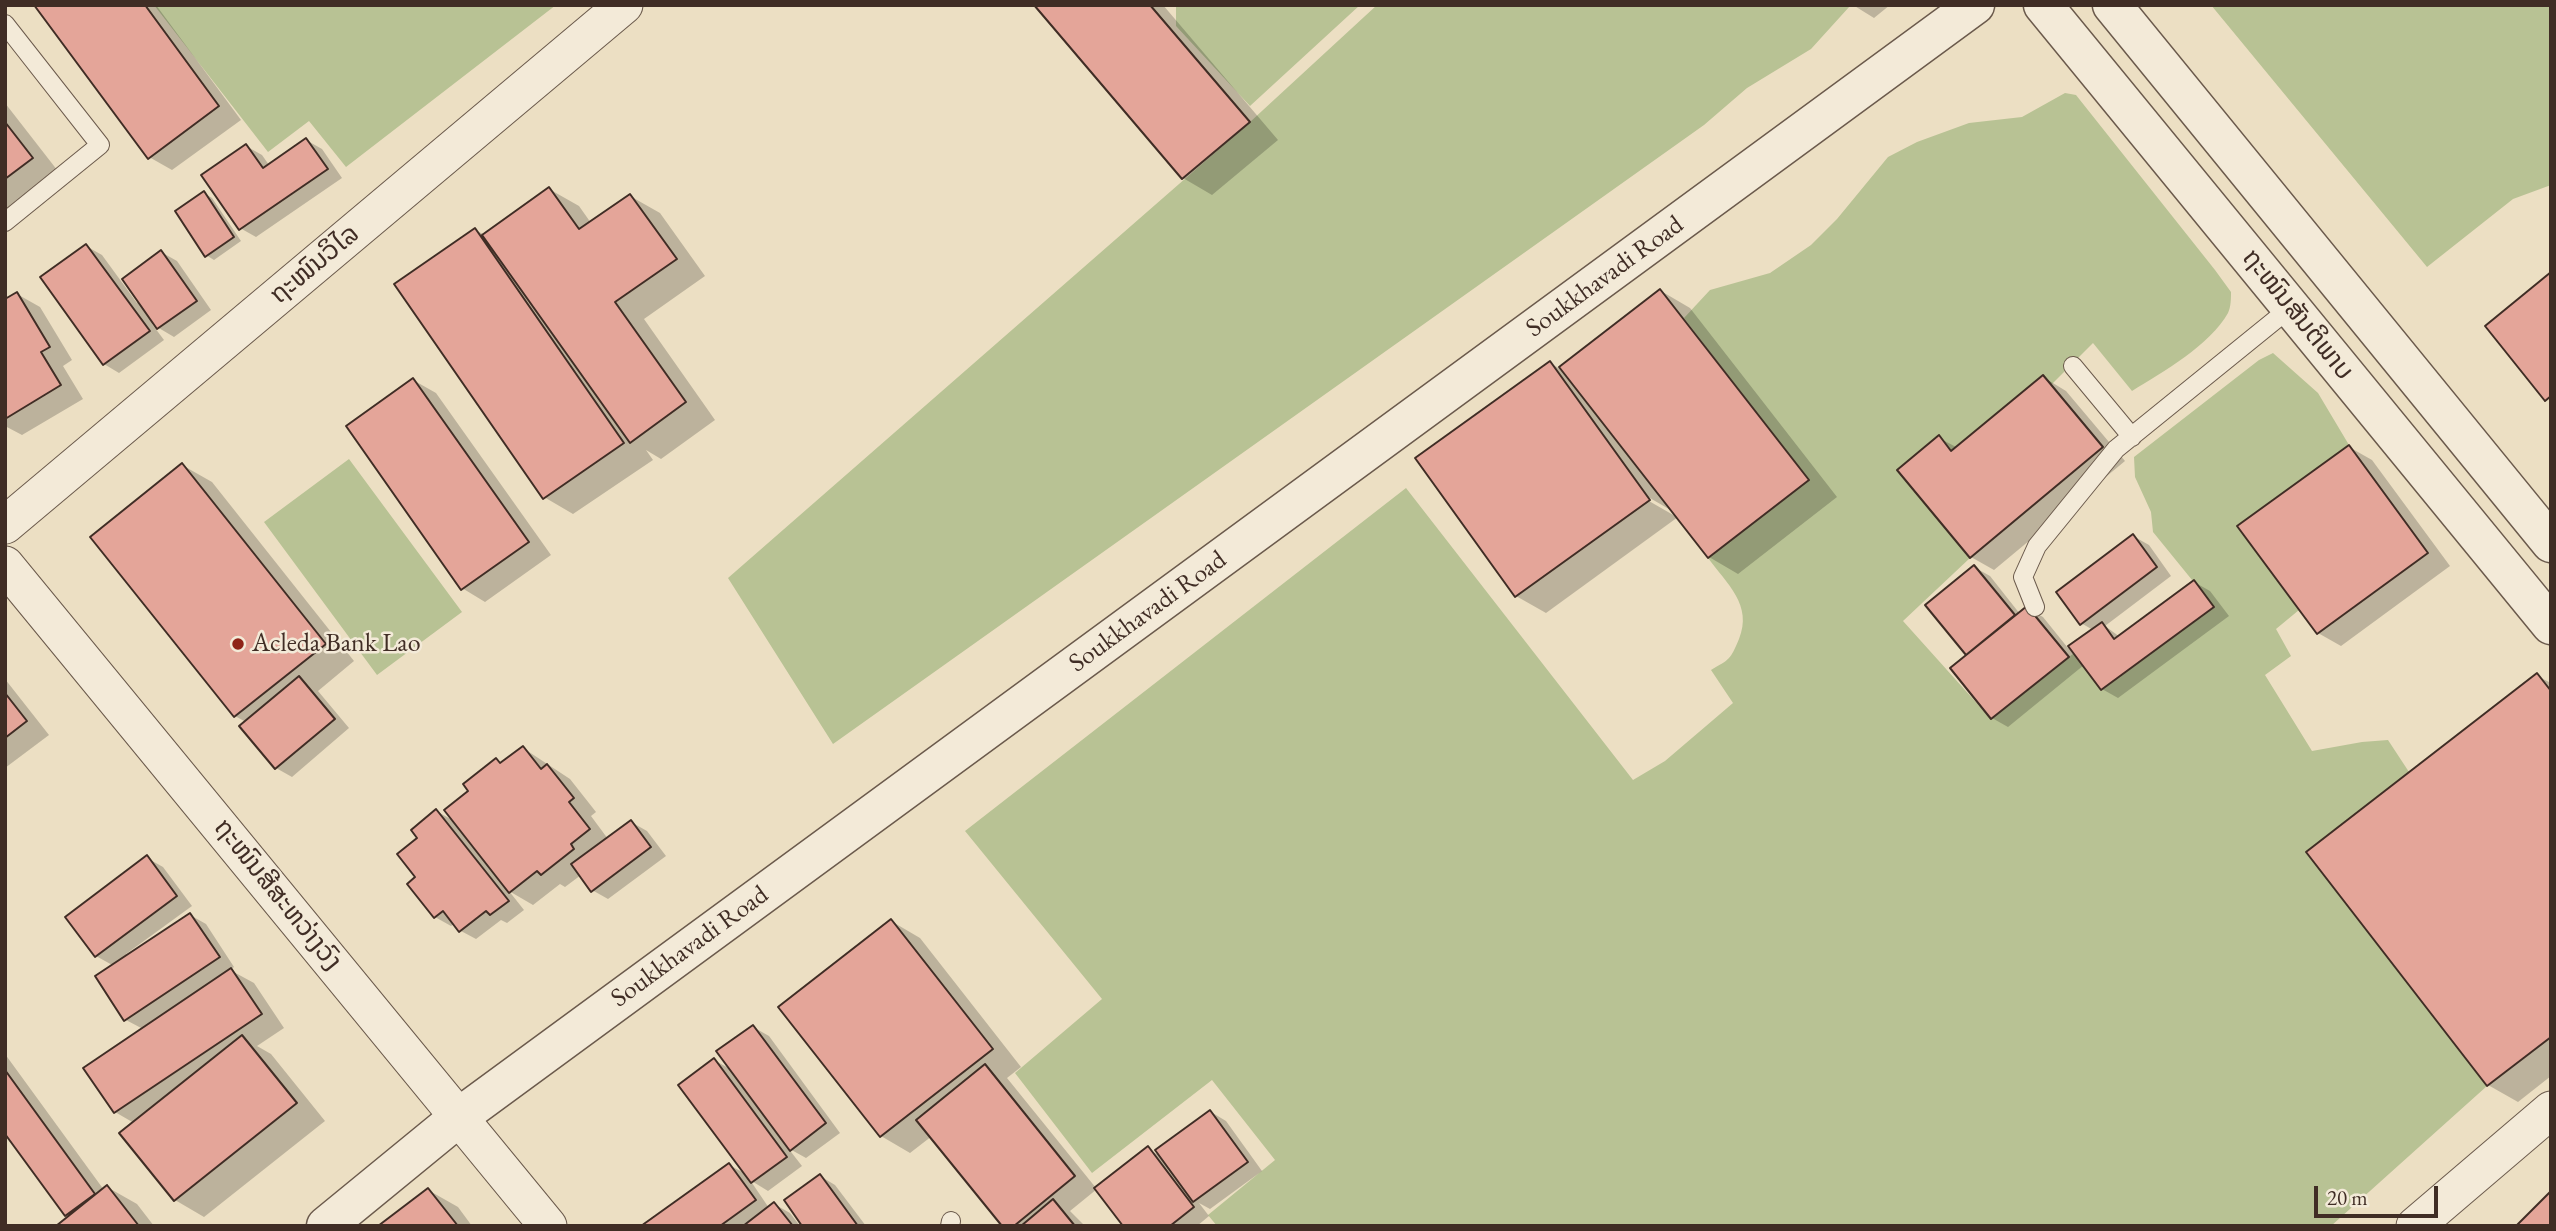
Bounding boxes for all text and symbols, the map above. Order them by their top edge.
street label: Soukkhavadi Road [1520,209,1690,345]
street label: ຖະໜົນວິໄລ [264,219,366,311]
street label: ຖະໜົນສັນຕິພາບ [2235,243,2359,387]
street label: Soukkhavadi Road [1063,544,1233,680]
place label: Acleda Bank Lao [252,628,421,660]
marker: Acleda Bank Lao [230,636,246,652]
street label: ຖະໜົນສີສະຫວ່າງວົງ [206,813,348,977]
street label: Soukkhavadi Road [605,879,775,1015]
scale bar [2318,1172,2442,1216]
text: 20 m [2327,1184,2368,1211]

